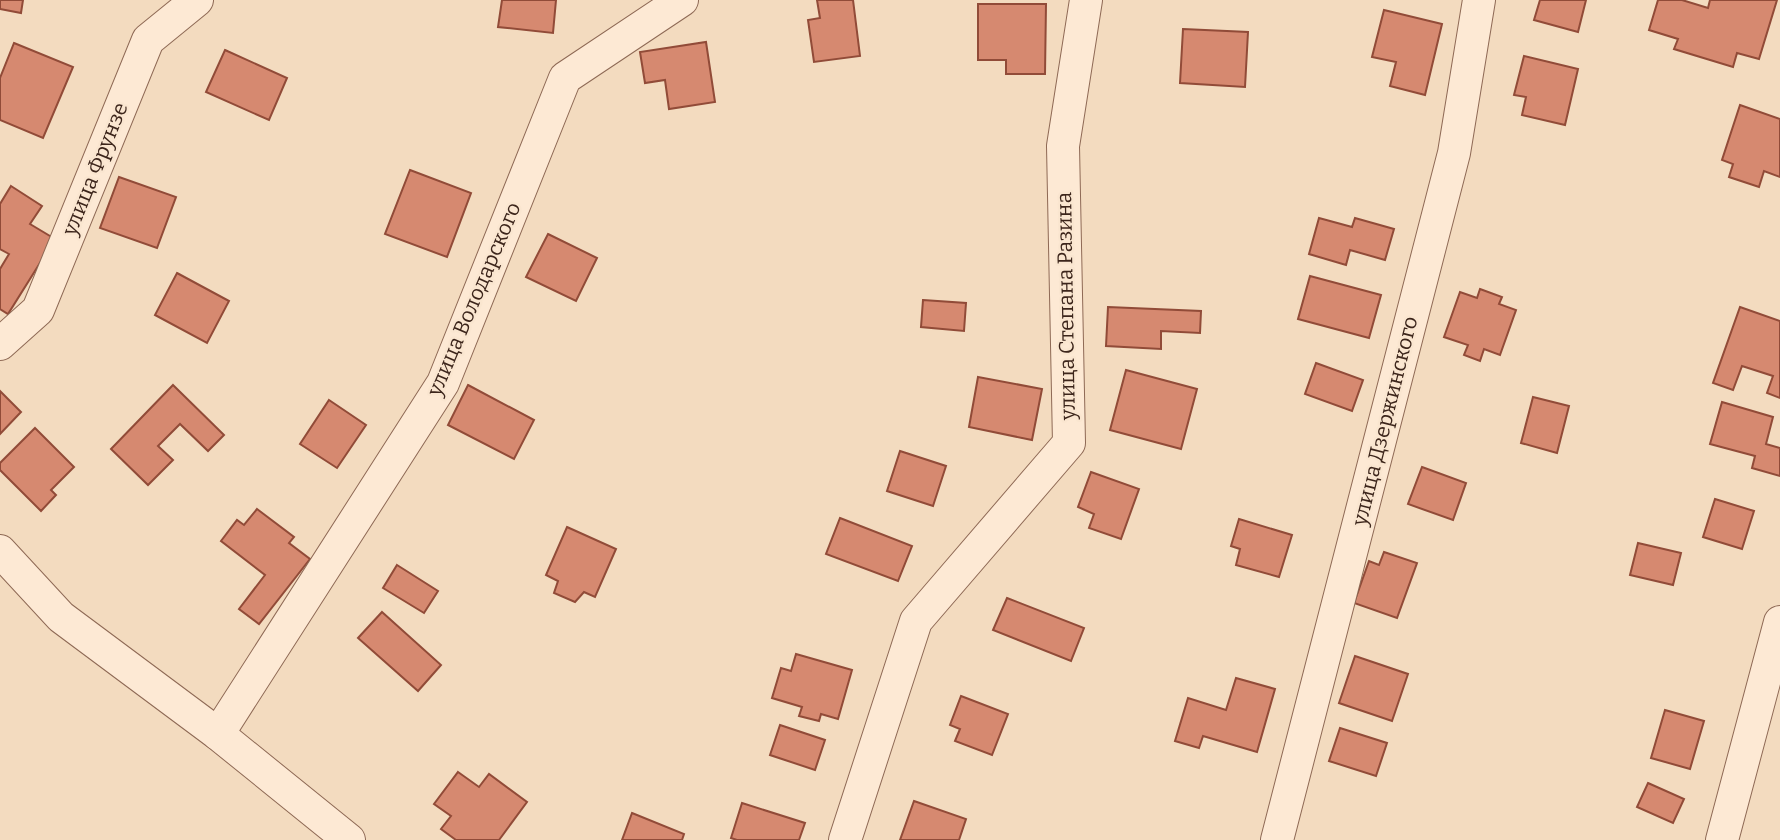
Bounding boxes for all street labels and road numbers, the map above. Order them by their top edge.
street label: улица Фрунзе [56,99,134,240]
street label: улица Степана Разина [1051,191,1081,421]
street label: улица Володарского [421,198,527,401]
street label: улица Дзержинского [1346,314,1424,529]

